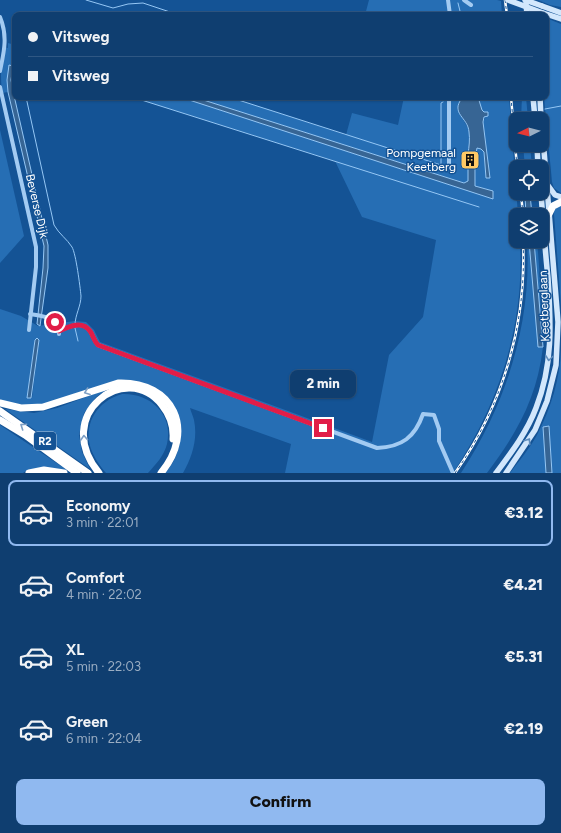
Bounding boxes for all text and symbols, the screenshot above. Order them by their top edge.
text: Vitsweg [52,28,109,46]
text: Vitsweg [52,67,109,85]
north arrow [509,112,549,152]
map controls [509,112,549,248]
place label: Pompgemaal Keetberg [386,146,456,174]
building icon: Pompgemaal Keetberg [459,149,481,171]
button: locate [509,160,549,200]
street label: Beverse Dijk [23,172,51,240]
button: layers [509,208,549,248]
street label: Keetberglaan [536,270,552,342]
route start [46,313,64,331]
one-way arrow [544,354,553,361]
callout: 2 min [290,370,356,398]
text: 2 min [306,376,340,391]
one-way arrow [84,388,91,396]
route end [314,419,332,437]
one-way arrow [20,424,27,431]
road number: R2 [34,432,56,450]
one-way arrow [79,435,88,441]
one-way arrow [523,438,530,445]
icon: car [18,495,54,531]
text: Economy [66,497,131,515]
text: €3.12 [505,504,543,522]
text: 3 min · 22:01 [66,515,139,530]
icon: car [18,567,54,603]
text: Comfort [66,569,125,587]
text: €4.21 [504,576,543,594]
text: 4 min · 22:02 [66,587,142,602]
icon: car [18,639,54,675]
text: XL [66,641,84,659]
text: €5.31 [505,648,543,666]
text: 5 min · 22:03 [66,659,141,674]
icon: car [18,711,54,747]
text: Green [66,713,108,731]
text: €2.19 [504,720,543,738]
text: 6 min · 22:04 [66,731,142,746]
button: Confirm [16,779,545,825]

